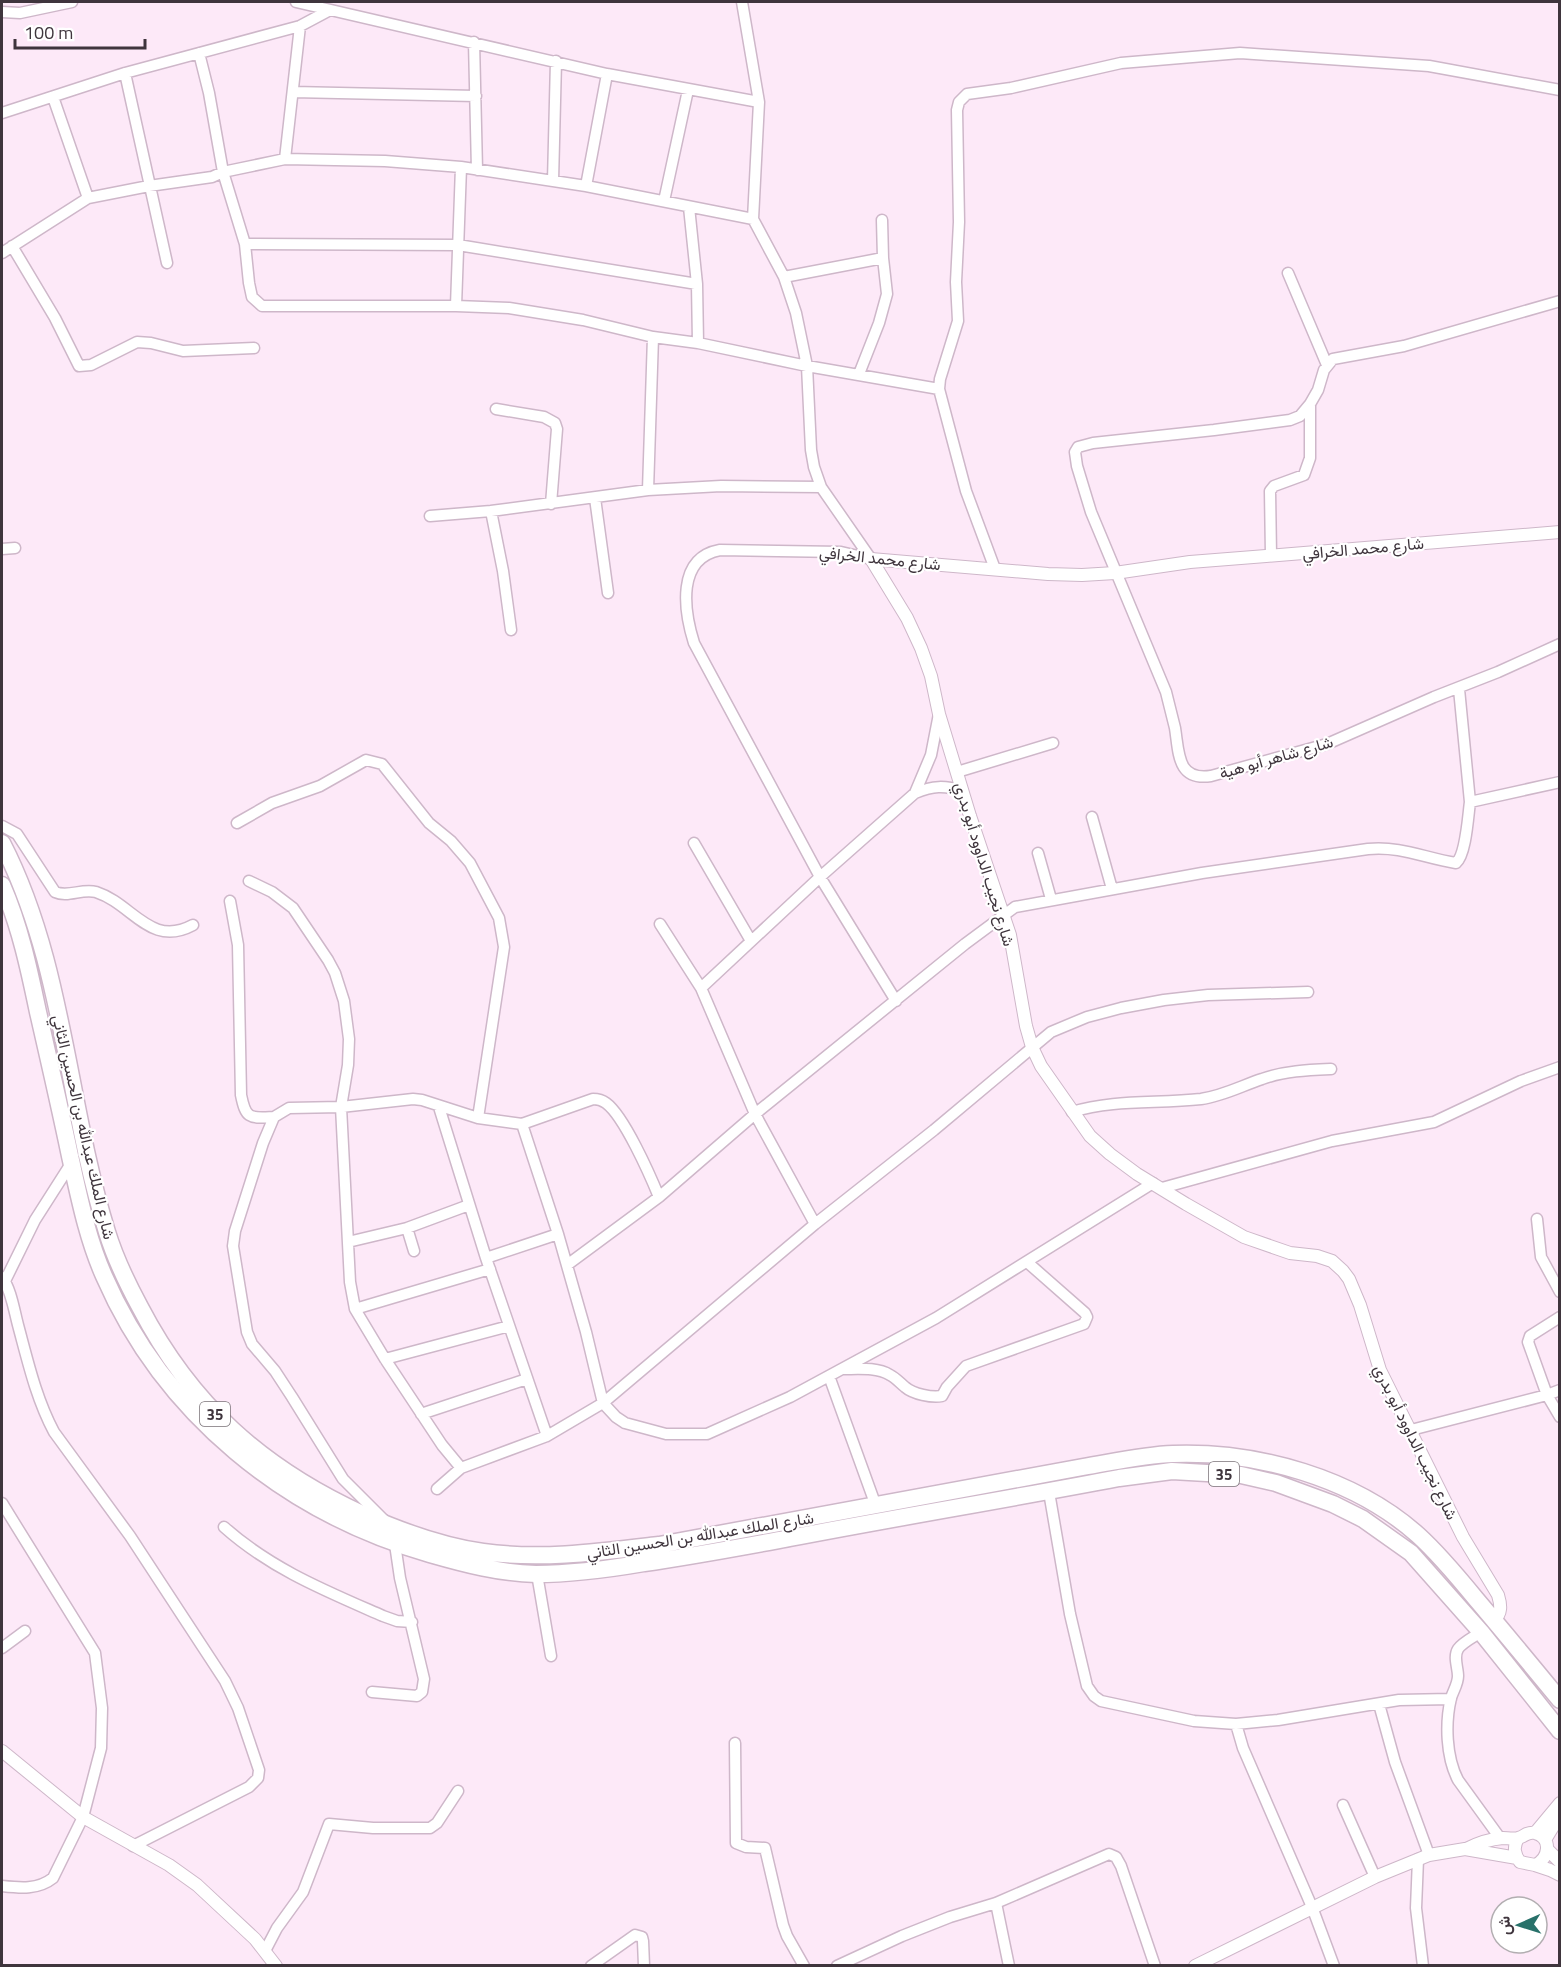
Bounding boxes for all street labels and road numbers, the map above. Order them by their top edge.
street label: شارع محمد الخرافي [1301,531,1425,567]
street label: شارع محمد الخرافي [818,540,942,578]
street label: شارع شاهر أبو هية [1216,729,1336,785]
street label: شارع نجيب الداوود أبو بدري [947,779,1021,950]
street label: شارع الملك عبدالله بن الحسين الثاني [44,1012,122,1242]
street label: شارع نجيب الداوود أبو بدري [1366,1360,1464,1525]
road number: 35 [200,1402,230,1426]
road number: 35 [1209,1462,1239,1486]
street label: شارع الملك عبدالله بن الحسين الثاني [585,1505,816,1567]

